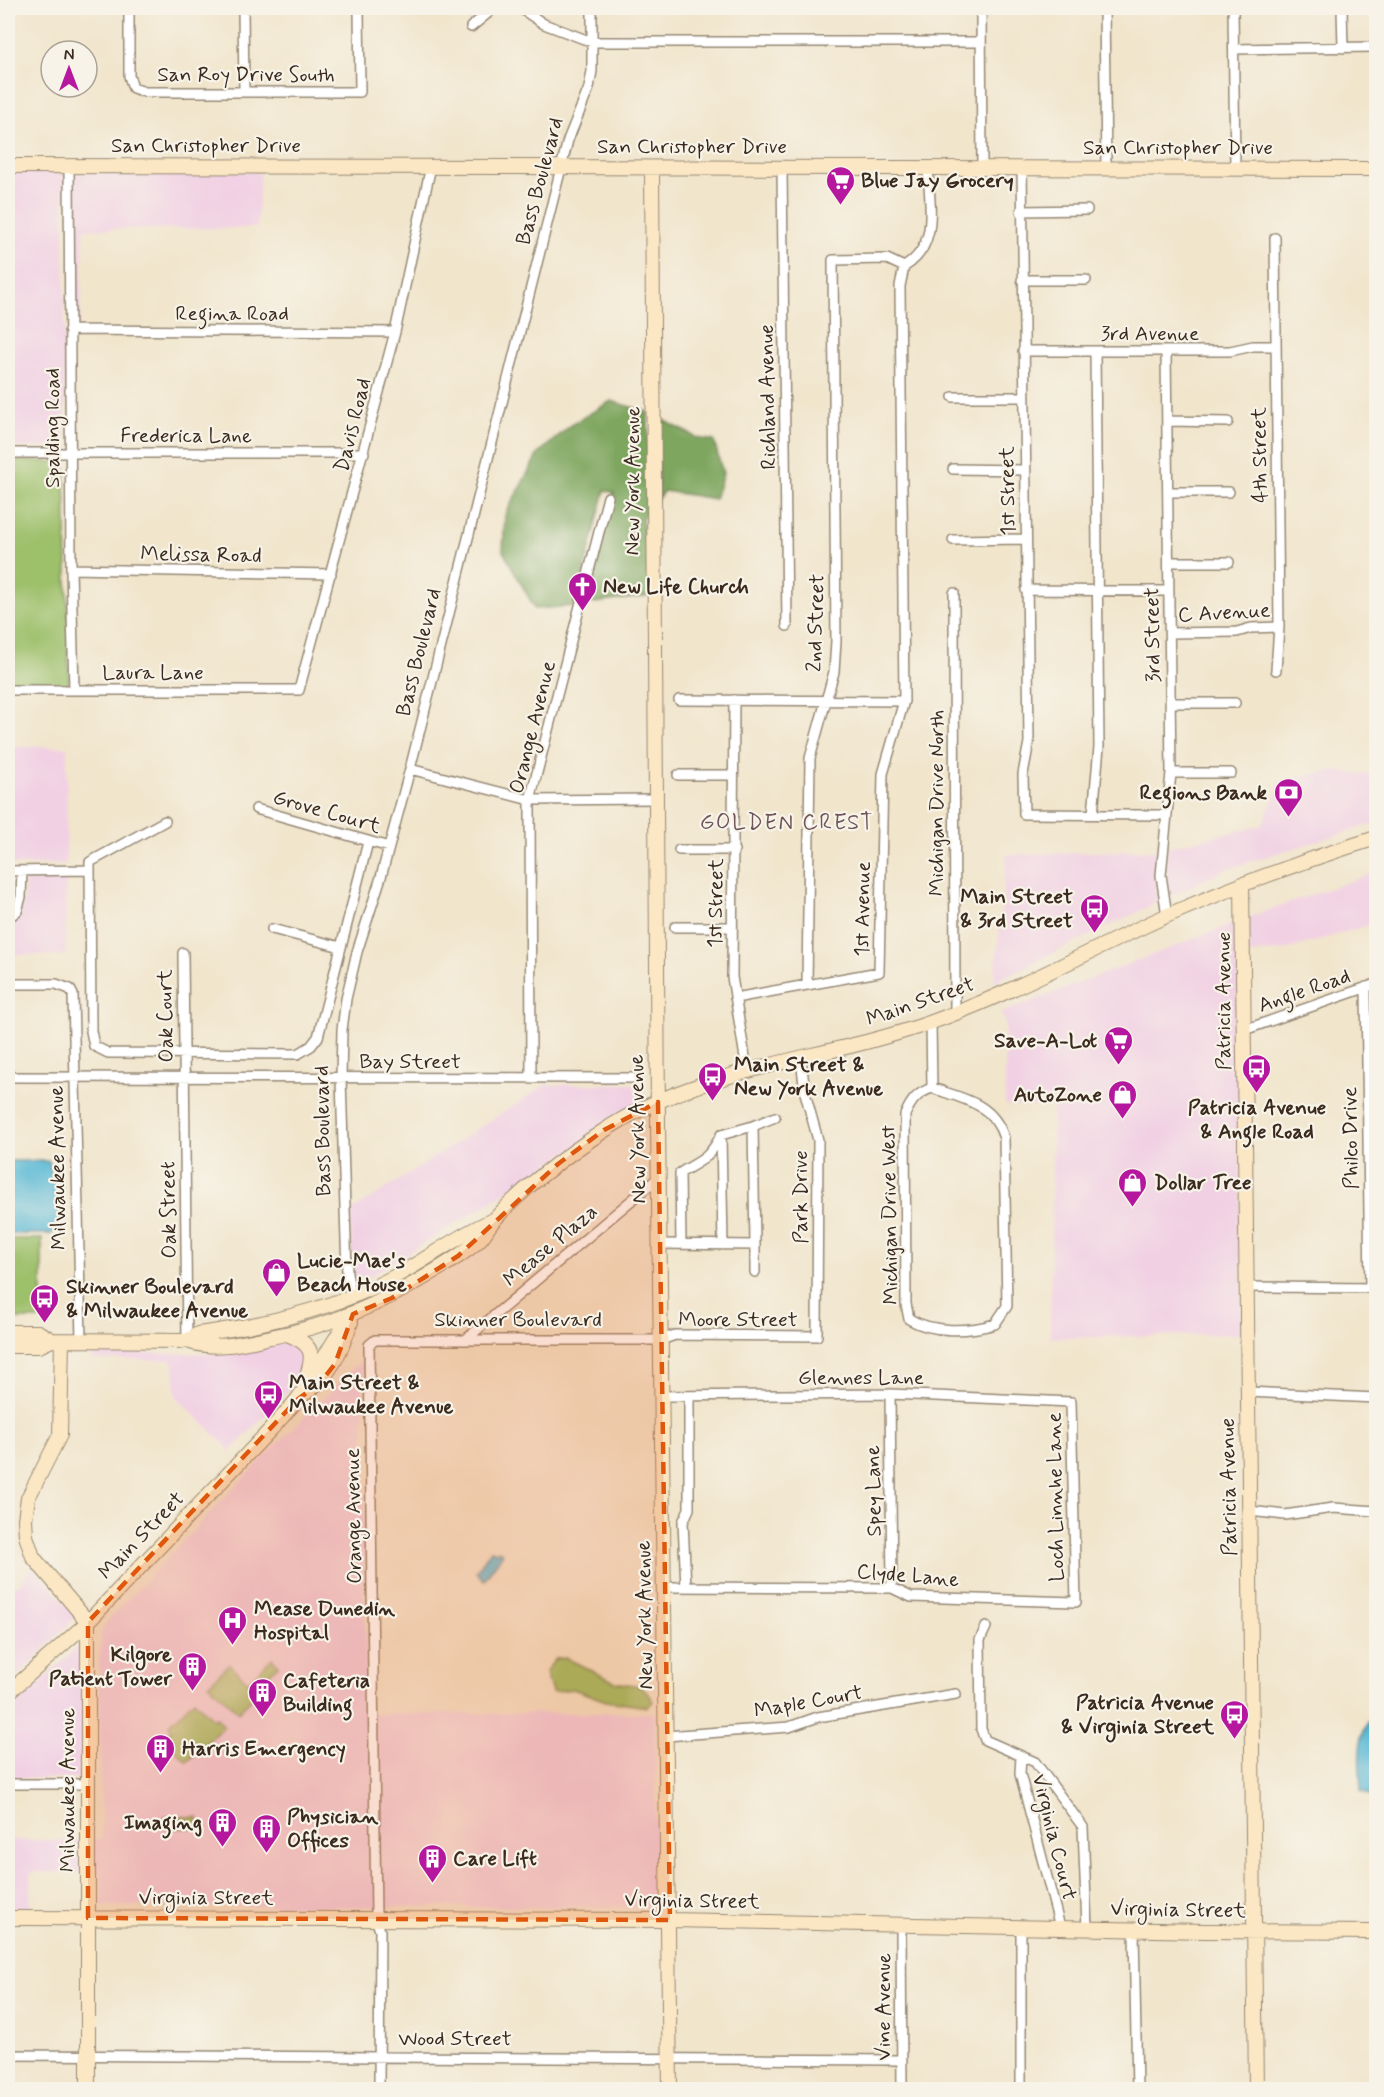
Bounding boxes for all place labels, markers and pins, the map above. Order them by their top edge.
supermarket icon: Blue Jay Grocery [824,164,856,206]
place label: Blue Jay Grocery [861,167,1014,195]
church icon: New Life Church [566,570,598,612]
place label: New Life Church [603,573,749,601]
bank icon: Regions Bank [1272,776,1304,818]
place label: Regions Bank [1140,779,1267,809]
place label: Main Street & 3rd Street [960,883,1073,935]
bus stop icon: Main Street & 3rd Street [1078,892,1110,934]
supermarket icon: Save-A-Lot [1102,1024,1134,1066]
place label: Save-A-Lot [994,1027,1097,1055]
place label: Main Street & New York Avenue [734,1051,883,1103]
bus stop icon: Patricia Avenue & Angle Road [1241,1052,1273,1094]
bus stop icon: Main Street & New York Avenue [697,1060,729,1102]
shop icon: AutoZone [1107,1078,1139,1120]
place label: AutoZone [1014,1081,1102,1109]
place label: Patricia Avenue & Angle Road [1188,1094,1326,1148]
shop icon: Dollar Tree [1117,1166,1149,1208]
place label: Dollar Tree [1154,1169,1251,1197]
place label: Lucie-Mae's Beach House [297,1247,407,1299]
shop icon: Lucie-Mae's Beach House [260,1256,292,1298]
place label: Skinner Boulevard & Milwaukee Avenue [66,1273,248,1325]
bus stop icon: Skinner Boulevard & Milwaukee Avenue [29,1282,61,1324]
place label: Main Street & Milwaukee Avenue [289,1369,453,1421]
bus stop icon: Main Street & Milwaukee Avenue [252,1378,284,1420]
place label: Mease Dunedin Hospital [254,1595,396,1647]
hospital icon: Mease Dunedin Hospital [217,1604,249,1646]
place label: Kilgore Patient Tower [49,1641,173,1693]
building icon: Kilgore Patient Tower [177,1650,209,1692]
place label: Cafeteria Building [283,1667,370,1721]
building icon: Cafeteria Building [246,1676,278,1718]
place label: Patricia Avenue & Virginia Street [1061,1689,1215,1743]
bus stop icon: Patricia Avenue & Virginia Street [1219,1698,1251,1740]
building icon: Harris Emergency [145,1732,177,1774]
place label: Harris Emergency [182,1735,346,1763]
place label: Physician Offices [287,1803,379,1855]
building icon: Imaging [207,1806,239,1848]
place label: Imaging [124,1809,202,1839]
building icon: Physician Offices [250,1812,282,1854]
building icon: Care Lift [416,1842,448,1884]
place label: Care Lift [453,1845,537,1873]

